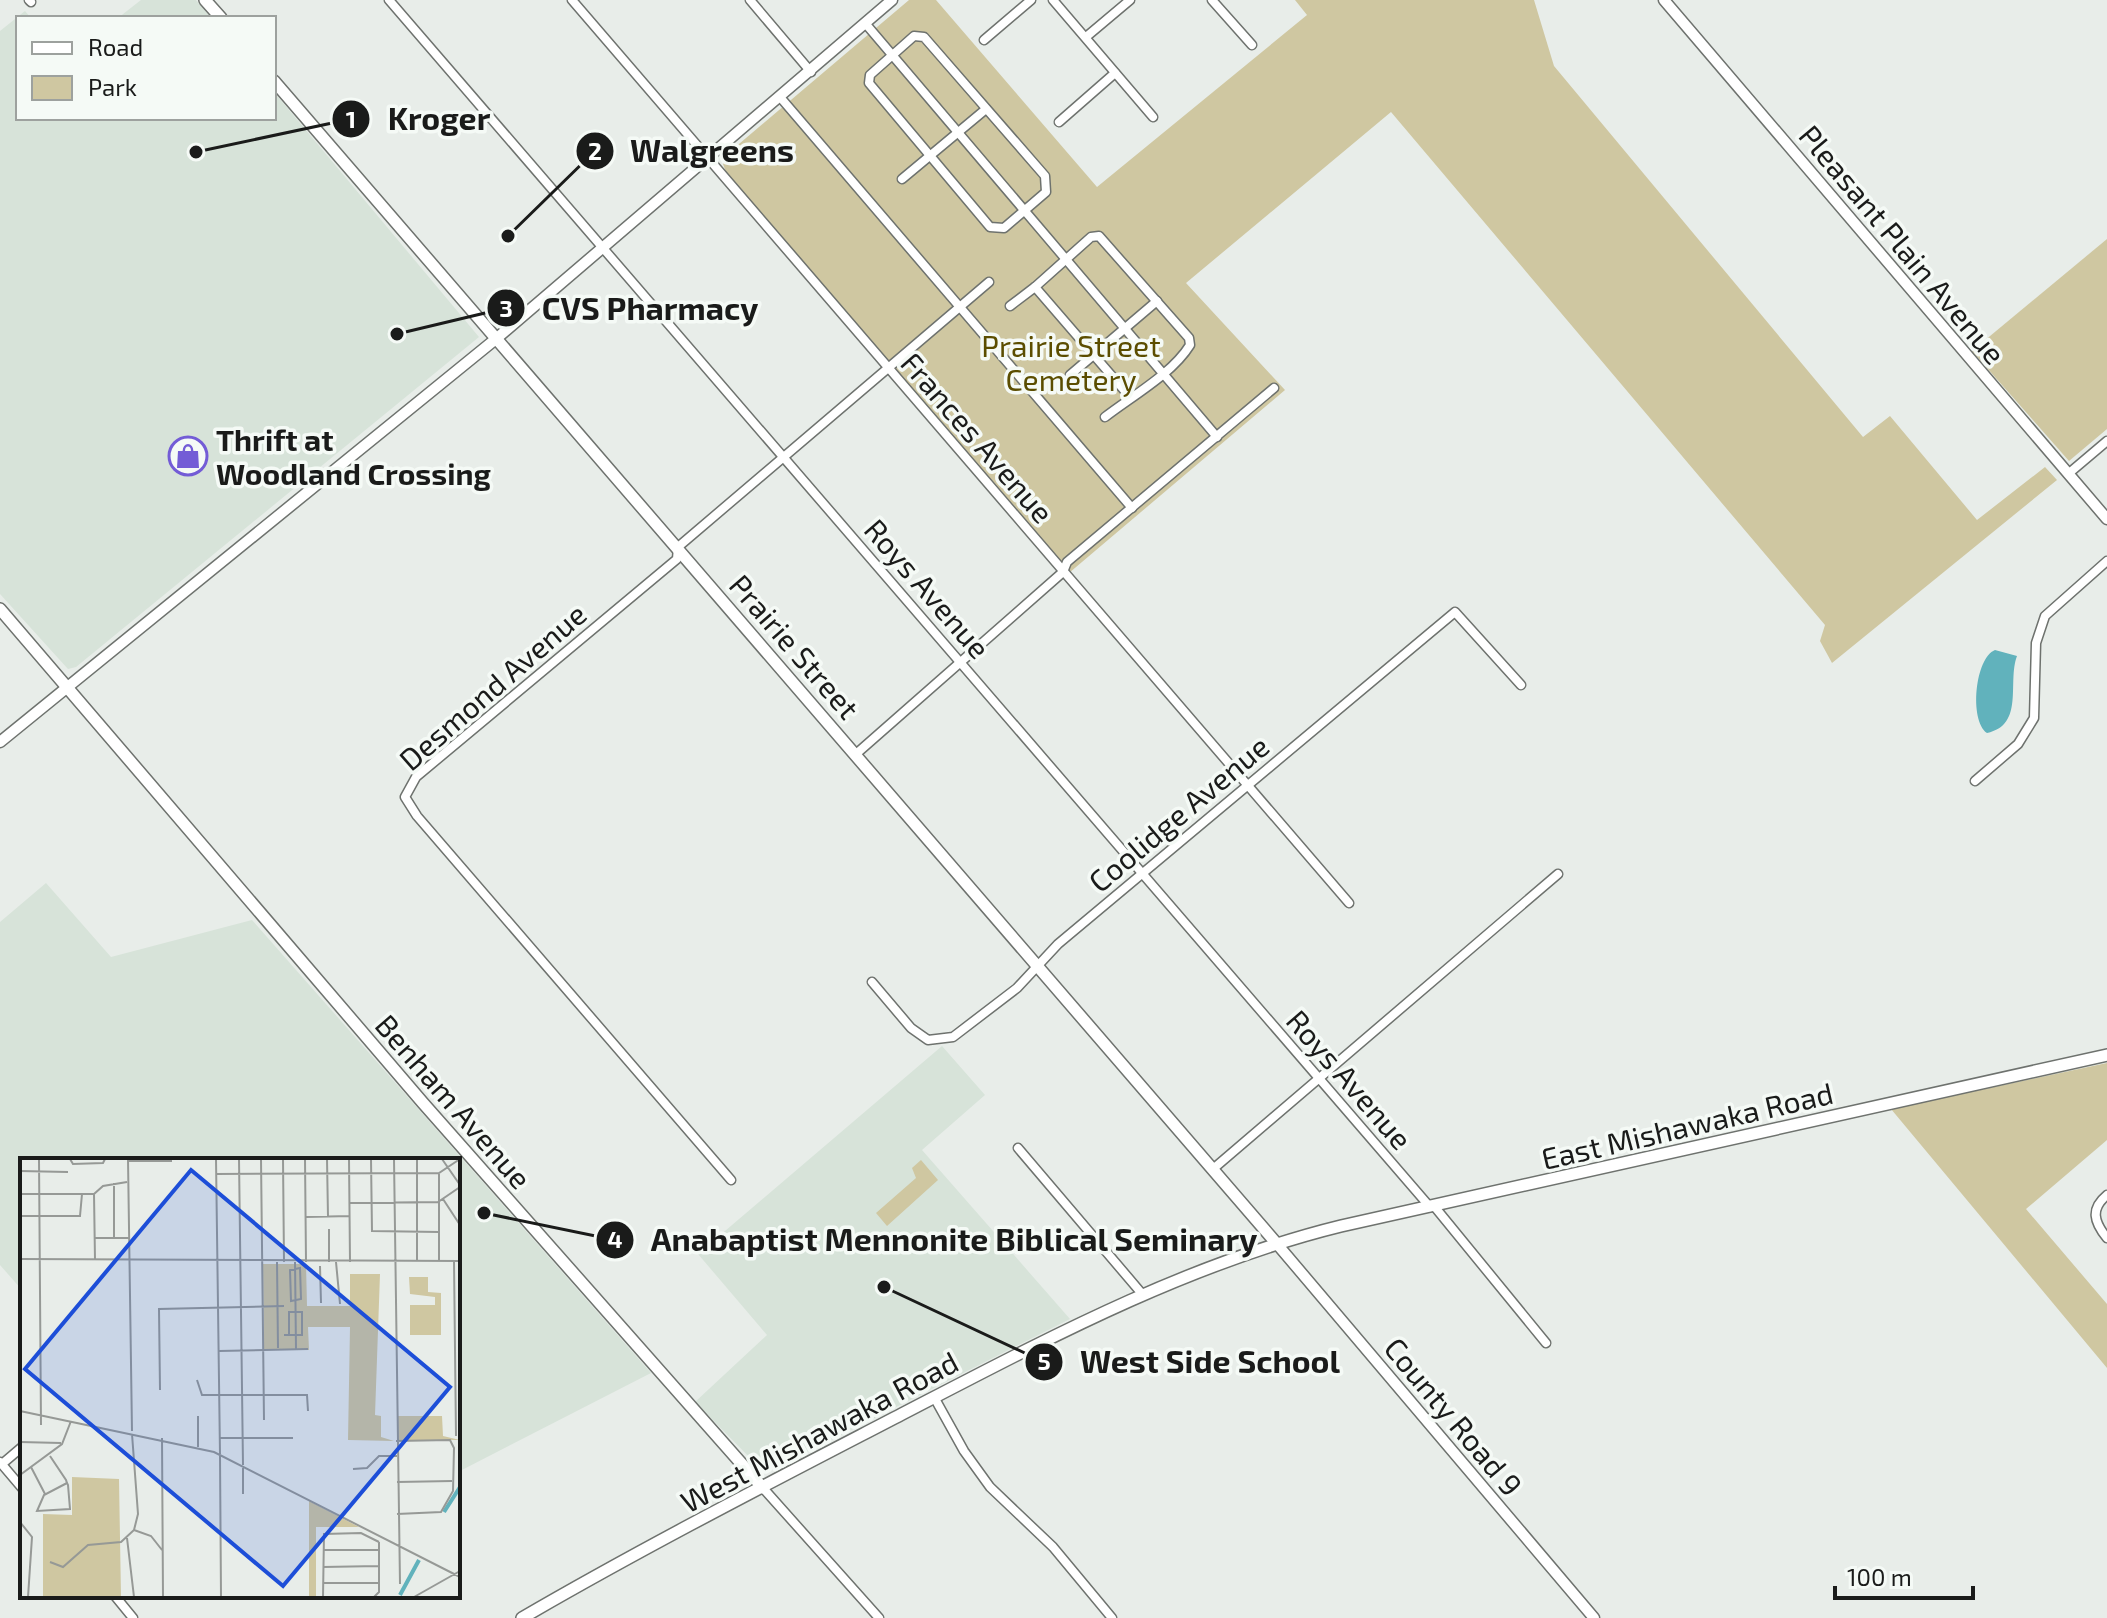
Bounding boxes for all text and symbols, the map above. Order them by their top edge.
legend [16,16,276,120]
text: Road [88,32,143,61]
text: Park [88,72,137,101]
callout: Kroger [331,91,506,147]
text: Kroger [388,98,491,136]
text: 1 [346,104,356,133]
street label: Pleasant Plain Avenue [1793,117,2013,371]
callout: Walgreens [575,123,810,179]
text: Walgreens [630,130,794,168]
text: 2 [588,136,602,165]
callout: CVS Pharmacy [486,280,774,336]
text: CVS Pharmacy [542,288,758,327]
text: 3 [499,293,513,322]
park label: Prairie Street Cemetery [981,327,1161,397]
street label: Frances Avenue [894,344,1062,530]
place label: Thrift at Woodland Crossing [216,421,492,491]
shop icon: Thrift at Woodland Crossing [167,435,209,477]
street label: Roys Avenue [858,511,998,665]
street label: Prairie Street [723,567,867,725]
street label: Desmond Avenue [391,595,593,777]
street label: Coolidge Avenue [1081,727,1275,899]
street label: Roys Avenue [1280,1002,1420,1156]
street label: Benham Avenue [369,1007,539,1195]
street label: East Mishawaka Road [1538,1074,1836,1176]
inset map [20,1158,460,1598]
callout: Anabaptist Mennonite Biblical Seminary [595,1212,1274,1268]
text: Anabaptist Mennonite Biblical Seminary [651,1219,1257,1258]
text: 4 [607,1224,623,1253]
street label: County Road 9 [1378,1330,1530,1502]
callout: West Side School [1024,1334,1356,1390]
text: West Side School [1080,1341,1340,1379]
street label: West Mishawaka Road [674,1343,964,1519]
text: 5 [1037,1346,1051,1375]
scale bar [1835,1550,1973,1600]
text: 100 m [1847,1562,1912,1591]

